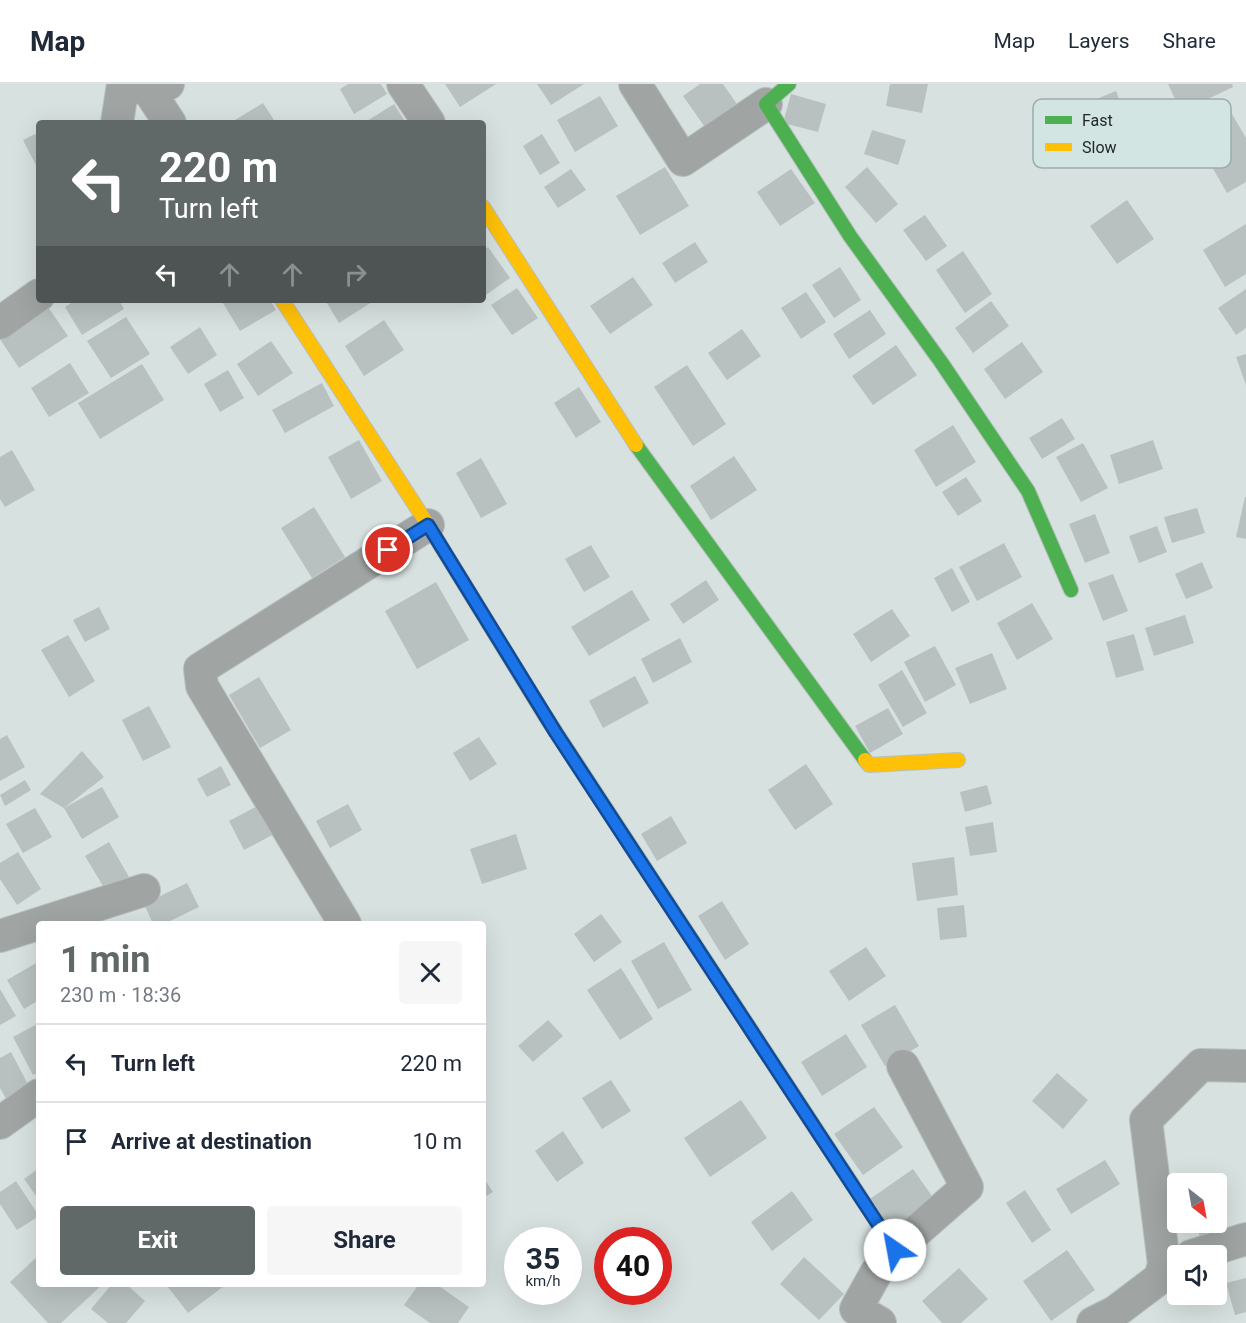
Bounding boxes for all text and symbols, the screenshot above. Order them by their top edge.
text: Map [30,25,85,58]
text: Map [993,29,1035,53]
text: Layers [1068,29,1129,53]
text: Share [1162,29,1216,53]
legend [1033,99,1231,168]
text: Fast [1082,111,1113,130]
text: Slow [1082,138,1117,157]
text: 220 m [159,143,278,192]
icon: left [60,144,138,222]
text: Turn left [159,193,259,225]
icon: left [150,258,183,291]
icon: ahead [213,258,246,291]
icon: ahead [276,258,309,291]
icon: right [339,258,372,291]
pin [362,524,413,575]
icon: arrive [371,533,404,566]
text: 1 min [60,939,151,981]
button: close [399,941,462,1004]
text: 230 m · 18:36 [60,983,181,1007]
icon: left [60,1047,93,1080]
text: Turn left [111,1051,195,1076]
text: 220 m [400,1051,462,1076]
icon: arrive [60,1125,93,1158]
text: Arrive at destination [111,1129,312,1154]
text: 10 m [413,1129,462,1154]
north arrow [1167,1173,1227,1233]
map controls [1167,1173,1227,1305]
button: Exit [60,1206,255,1275]
button: Share [267,1206,462,1275]
position arrow [863,1218,927,1282]
speed limit sign: 40 [594,1227,672,1305]
text: 35 [526,1241,560,1276]
button: sound [1167,1245,1227,1305]
text: km/h [525,1272,561,1290]

